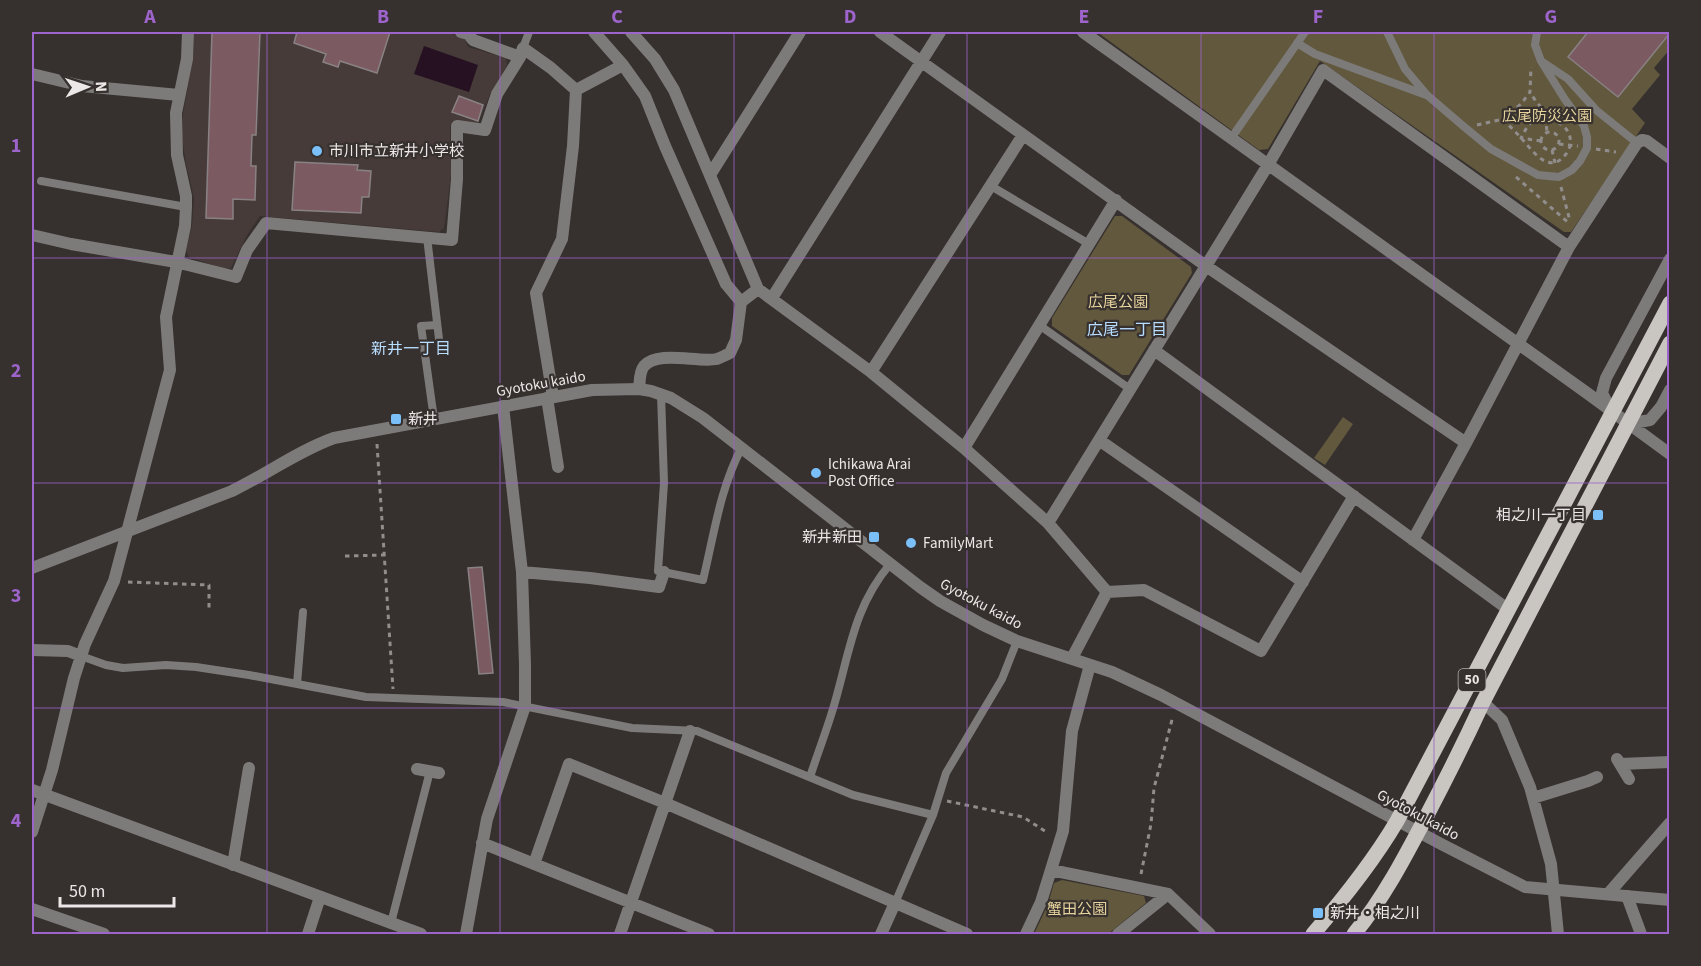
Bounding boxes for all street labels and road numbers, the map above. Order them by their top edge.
street label: Gyotoku kaido [495,366,587,402]
street label: Gyotoku kaido [936,574,1026,634]
road number: 50 [1458,669,1486,691]
street label: Gyotoku kaido [1373,785,1463,845]

